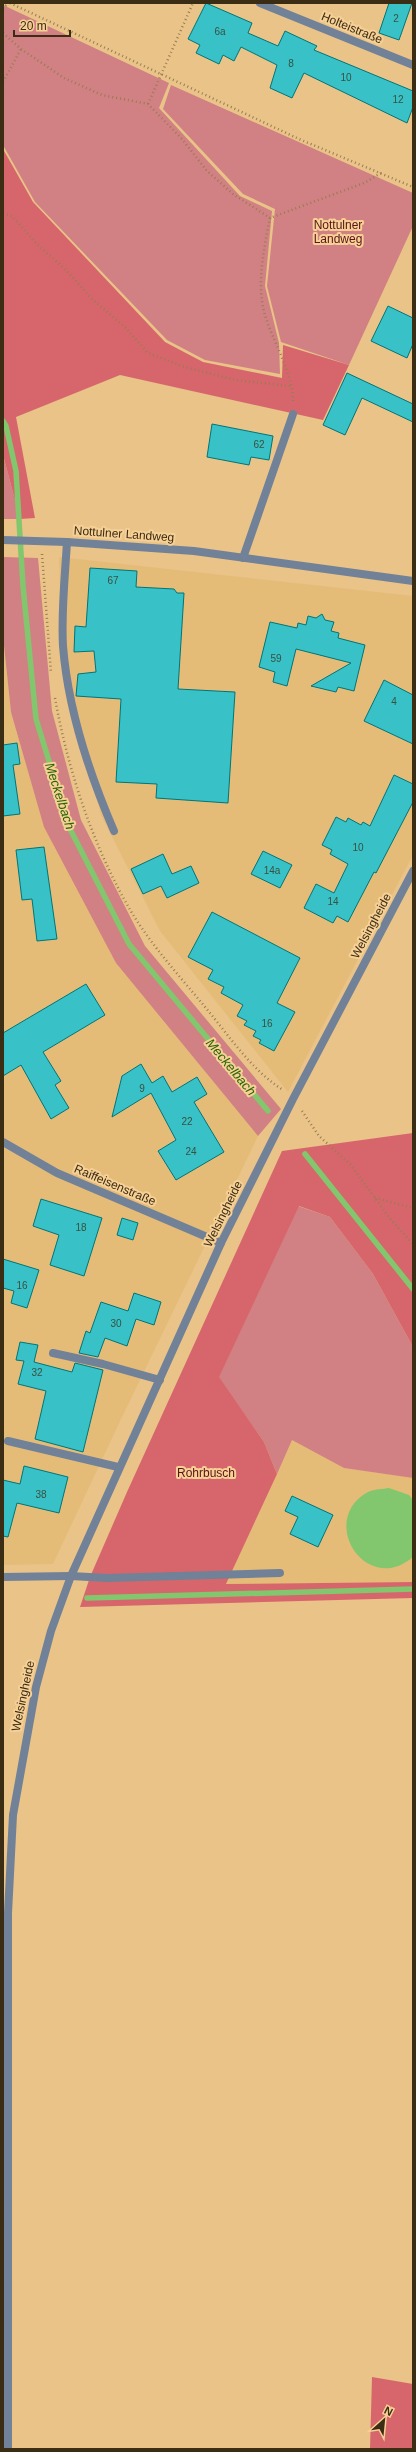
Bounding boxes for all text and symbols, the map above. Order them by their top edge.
street label: Holteistraße [319,9,385,47]
scale bar [14,12,70,38]
house number: 2 [393,13,399,24]
text: 20 m [20,19,47,33]
house number: 6a [214,26,226,37]
house number: 8 [288,58,294,69]
house number: 10 [340,72,352,83]
house number: 12 [392,94,404,105]
park label: Nottulner Landweg [314,218,362,246]
house number: 62 [253,439,265,450]
street label: Nottulner Landweg [73,524,175,544]
house number: 67 [107,575,119,586]
house number: 59 [270,653,282,664]
house number: 4 [391,696,397,707]
water label: Meckelbach [42,761,78,831]
house number: 10 [352,842,364,853]
house number: 14a [264,865,281,876]
street label: Welsingheide [348,891,394,961]
house number: 14 [327,896,339,907]
house number: 16 [261,1018,273,1029]
water label: Meckelbach [203,1036,259,1098]
house number: 9 [139,1083,145,1094]
house number: 22 [181,1116,193,1127]
house number: 24 [185,1146,197,1157]
street label: Raiffeisenstraße [72,1162,158,1209]
street label: Welsingheide [201,1178,245,1249]
house number: 18 [75,1222,87,1233]
house number: 16 [16,1280,28,1291]
house number: 30 [110,1318,122,1329]
house number: 32 [31,1367,43,1378]
park label: Rohrbusch [177,1466,235,1480]
house number: 38 [35,1489,47,1500]
street label: Welsingheide [9,1659,37,1733]
north arrow [364,2400,404,2440]
text: N [382,2404,395,2418]

